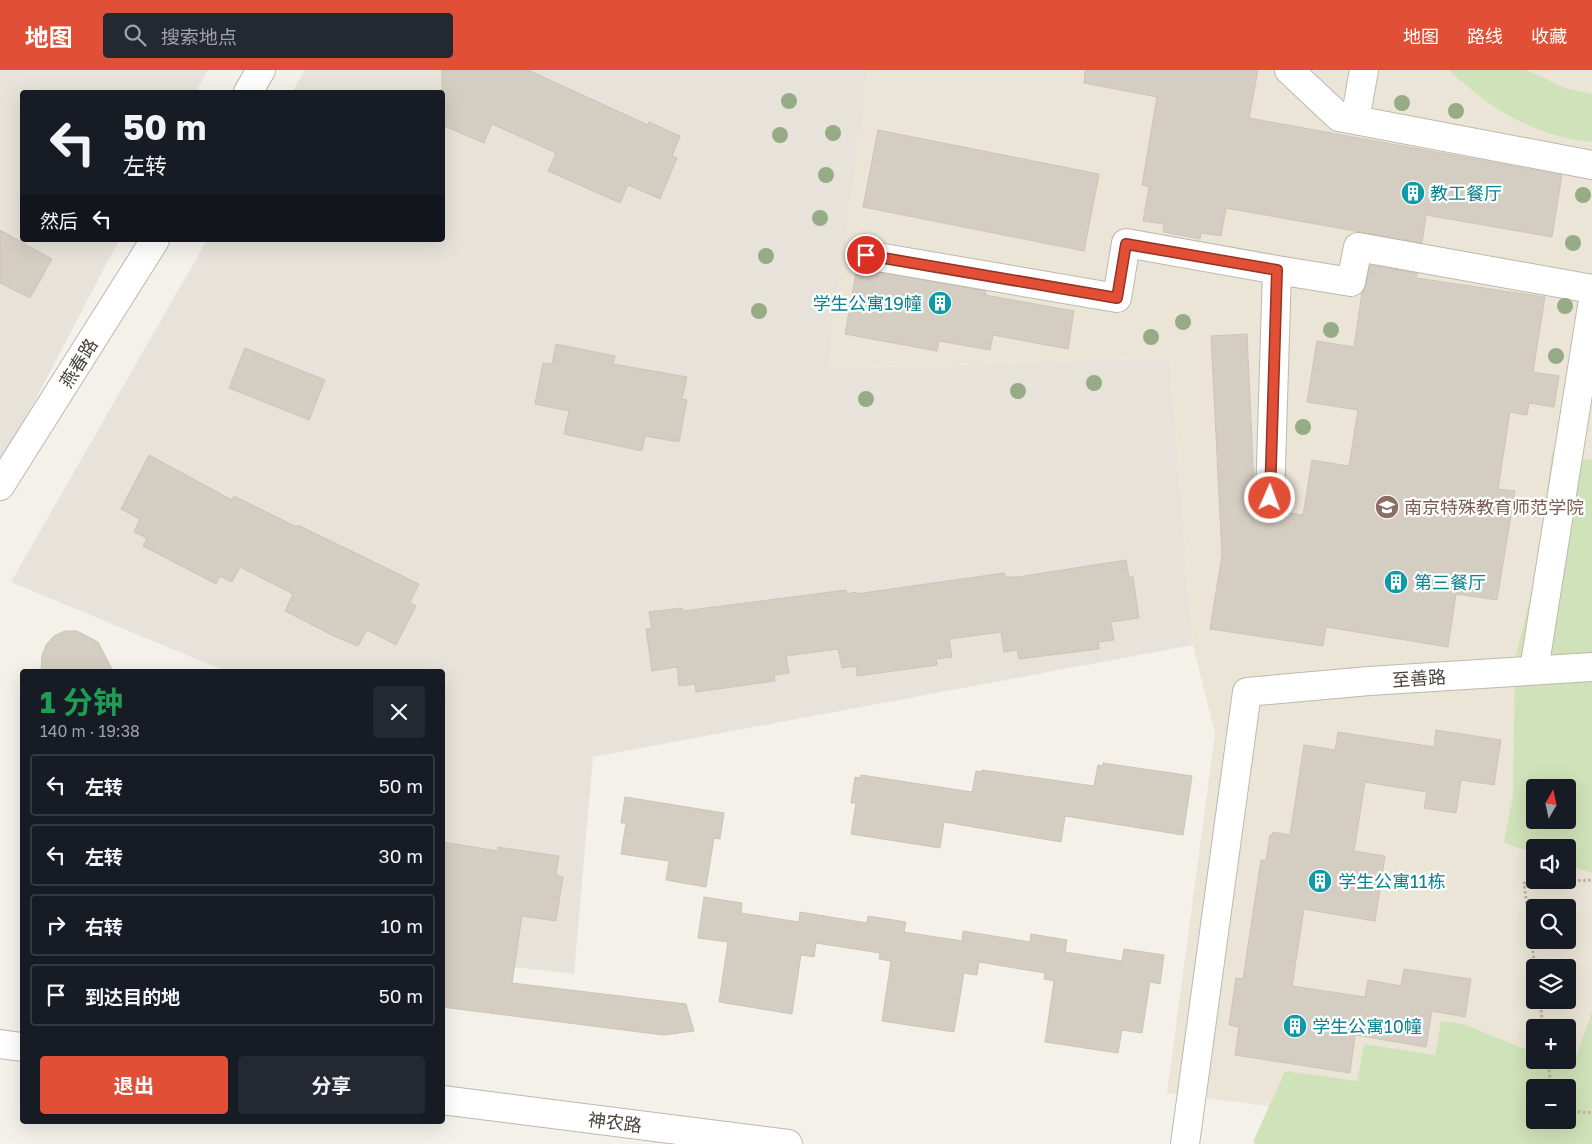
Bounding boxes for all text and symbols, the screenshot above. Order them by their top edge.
search box [103,13,453,58]
icon: search [121,21,149,49]
text: 地图 [25,22,73,51]
text: 搜索地点 [161,25,237,48]
text: 地图 [1403,25,1439,47]
text: 路线 [1467,25,1503,47]
text: 收藏 [1531,25,1567,47]
text: 50 m [123,106,206,148]
icon: left [40,110,105,175]
text: 左转 [123,152,167,179]
building icon: 教工餐厅 [1400,180,1426,206]
place label: 教工餐厅 [1430,182,1502,204]
icon: left [88,205,116,233]
text: 然后 [40,209,78,232]
pin [845,234,887,276]
icon: arrive [852,241,880,269]
building icon: 学生公寓19幢 [927,290,953,316]
place label: 学生公寓19幢 [812,292,922,314]
street label: 燕春路 [54,334,102,392]
position arrow [1243,471,1295,523]
school or university icon: 南京特殊教育师范学院 [1374,494,1400,520]
place label: 南京特殊教育师范学院 [1404,496,1584,518]
building icon: 第三餐厅 [1383,569,1409,595]
place label: 第三餐厅 [1414,571,1486,593]
street label: 至善路 [1391,665,1447,691]
text: 1 分钟 [40,684,123,720]
button: close [373,686,425,738]
text: 140 m · 19:38 [40,721,140,741]
icon: left [42,771,70,799]
text: 50 m [379,774,423,797]
text: 左转 [85,775,123,798]
north arrow [1526,779,1576,829]
map controls [1526,779,1576,1129]
button: sound [1526,839,1576,889]
icon: left [42,841,70,869]
text: 30 m [379,844,423,867]
text: 左转 [85,845,123,868]
building icon: 学生公寓11栋 [1307,868,1333,894]
place label: 学生公寓11栋 [1338,870,1445,892]
button: search [1526,899,1576,949]
icon: right [42,911,70,939]
text: 10 m [380,914,423,937]
text: 右转 [85,915,123,938]
button: layers [1526,959,1576,1009]
icon: arrive [42,981,70,1009]
text: 50 m [379,984,423,1007]
text: 到达目的地 [85,985,180,1008]
building icon: 学生公寓10幢 [1282,1013,1308,1039]
place label: 学生公寓10幢 [1312,1015,1422,1037]
button: + [1526,1019,1576,1069]
button: 退出 [40,1056,228,1114]
button: 分享 [238,1056,425,1114]
button: − [1526,1079,1576,1129]
street label: 神农路 [587,1108,643,1136]

